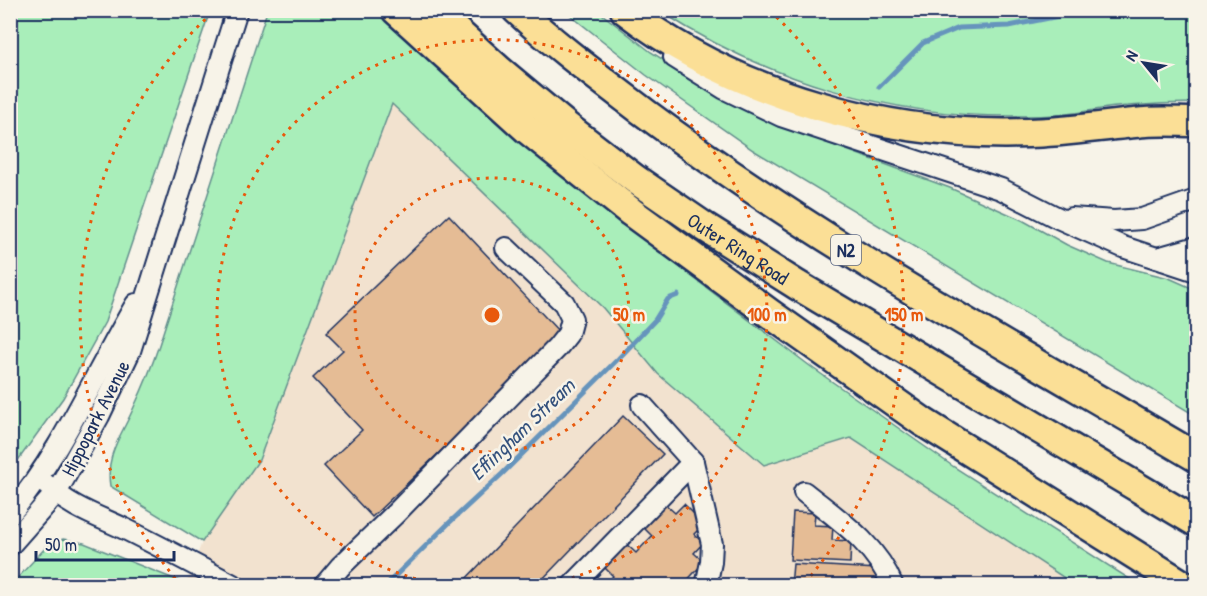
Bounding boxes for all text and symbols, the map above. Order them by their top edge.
north arrow [1114,33,1174,93]
text: N [1119,46,1143,65]
street label: Outer Ring Road [682,206,795,290]
road number: N2 [831,235,861,265]
text: 50 m [613,302,645,327]
text: 100 m [747,302,787,327]
text: 150 m [885,302,923,327]
centre of rings [482,305,502,325]
street label: Hippopark Avenue [54,355,136,481]
water label: Effingham Stream [463,371,581,487]
scale bar [36,524,174,562]
text: 50 m [45,532,77,557]

